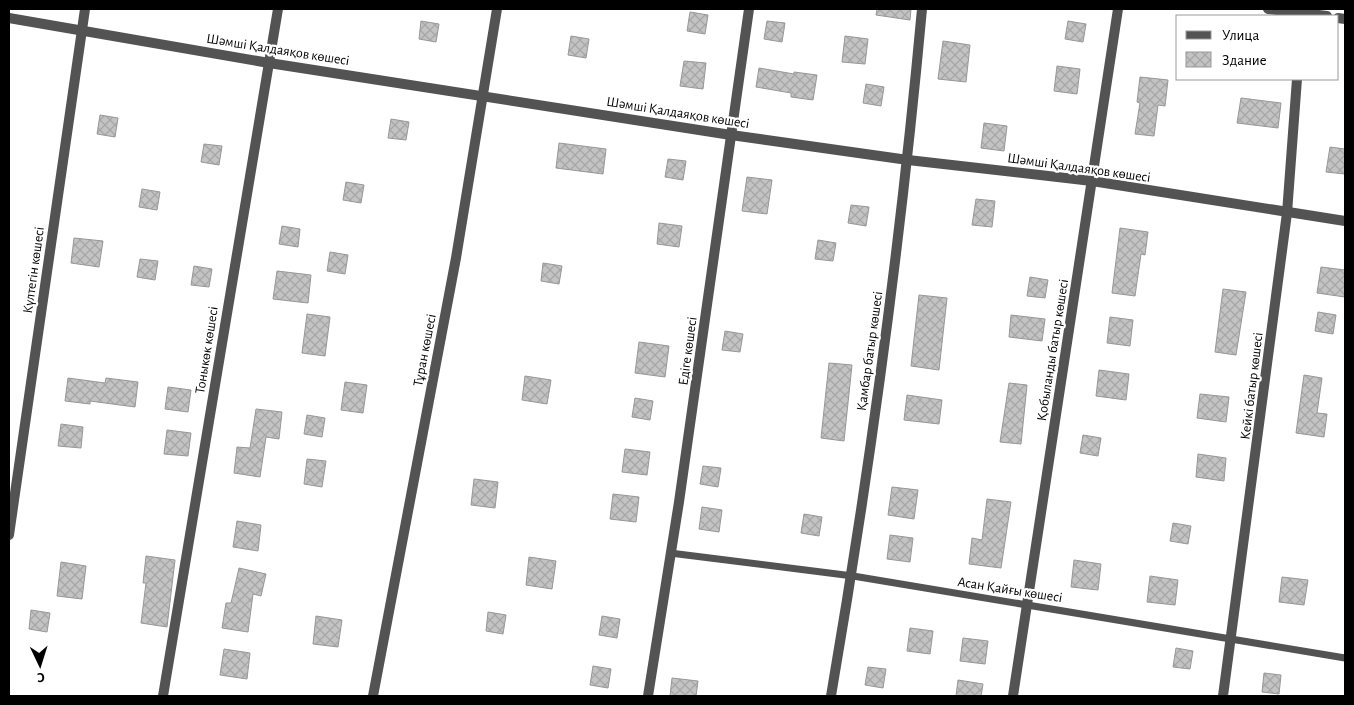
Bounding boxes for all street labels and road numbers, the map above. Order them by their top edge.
street label: Шәмші Қалдаяқов көшесі [205,32,350,68]
street label: Шәмші Қалдаяқов көшесі [605,95,750,131]
street label: Шәмші Қалдаяқов көшесі [1006,151,1151,185]
street label: Күлтегін көшесі [21,226,47,314]
street label: Қобыланды батыр көшесі [1035,278,1071,422]
street label: Қамбар батыр көшесі [855,290,885,412]
street label: Тоныкөк көшесі [193,306,221,395]
street label: Тұран көшесі [411,313,439,388]
street label: Едіге көшесі [676,316,700,386]
street label: Кейкі батыр көшесі [1238,332,1266,441]
street label: Асан Қайғы көшесі [956,575,1063,605]

